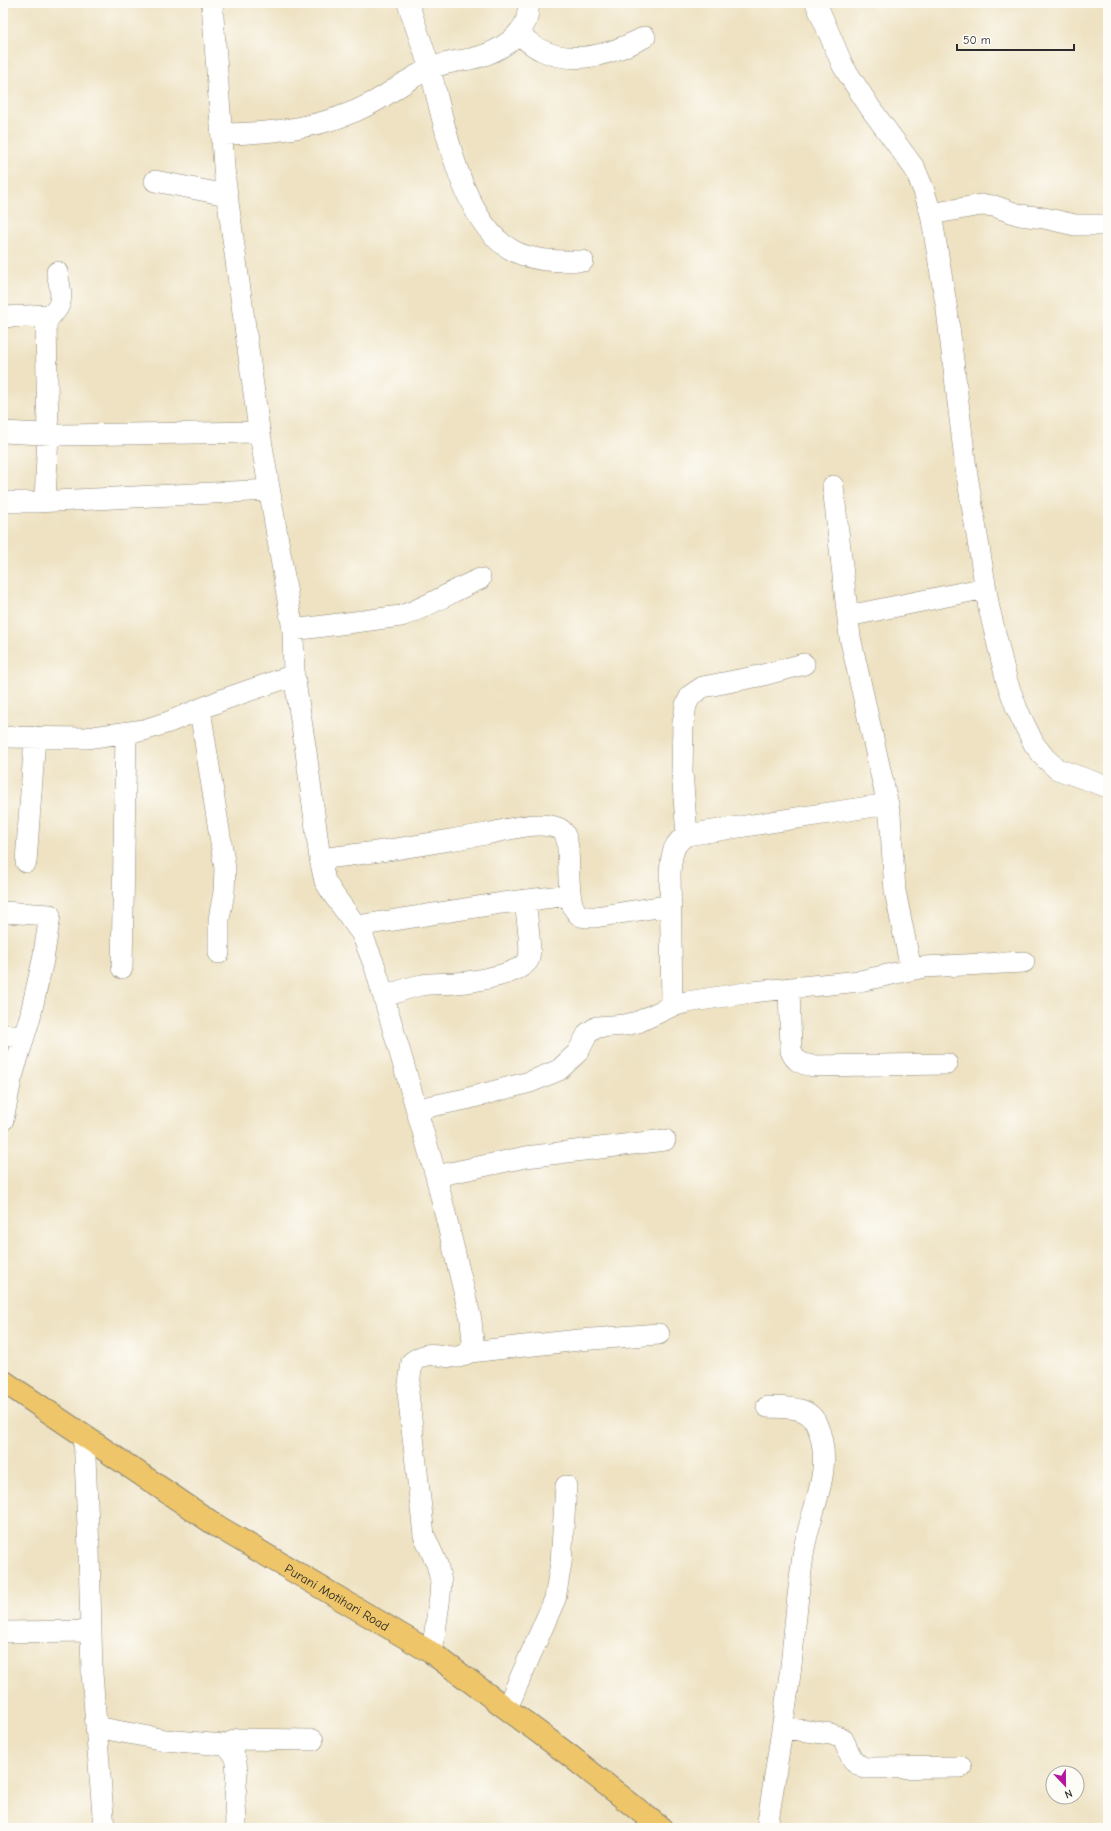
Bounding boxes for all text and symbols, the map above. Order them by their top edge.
scale bar [957,26,1074,52]
text: 50 m [963,33,991,47]
street label: Purani Motihari Road [282,1560,392,1634]
north arrow [1045,1765,1085,1805]
text: N [1063,1786,1074,1801]

